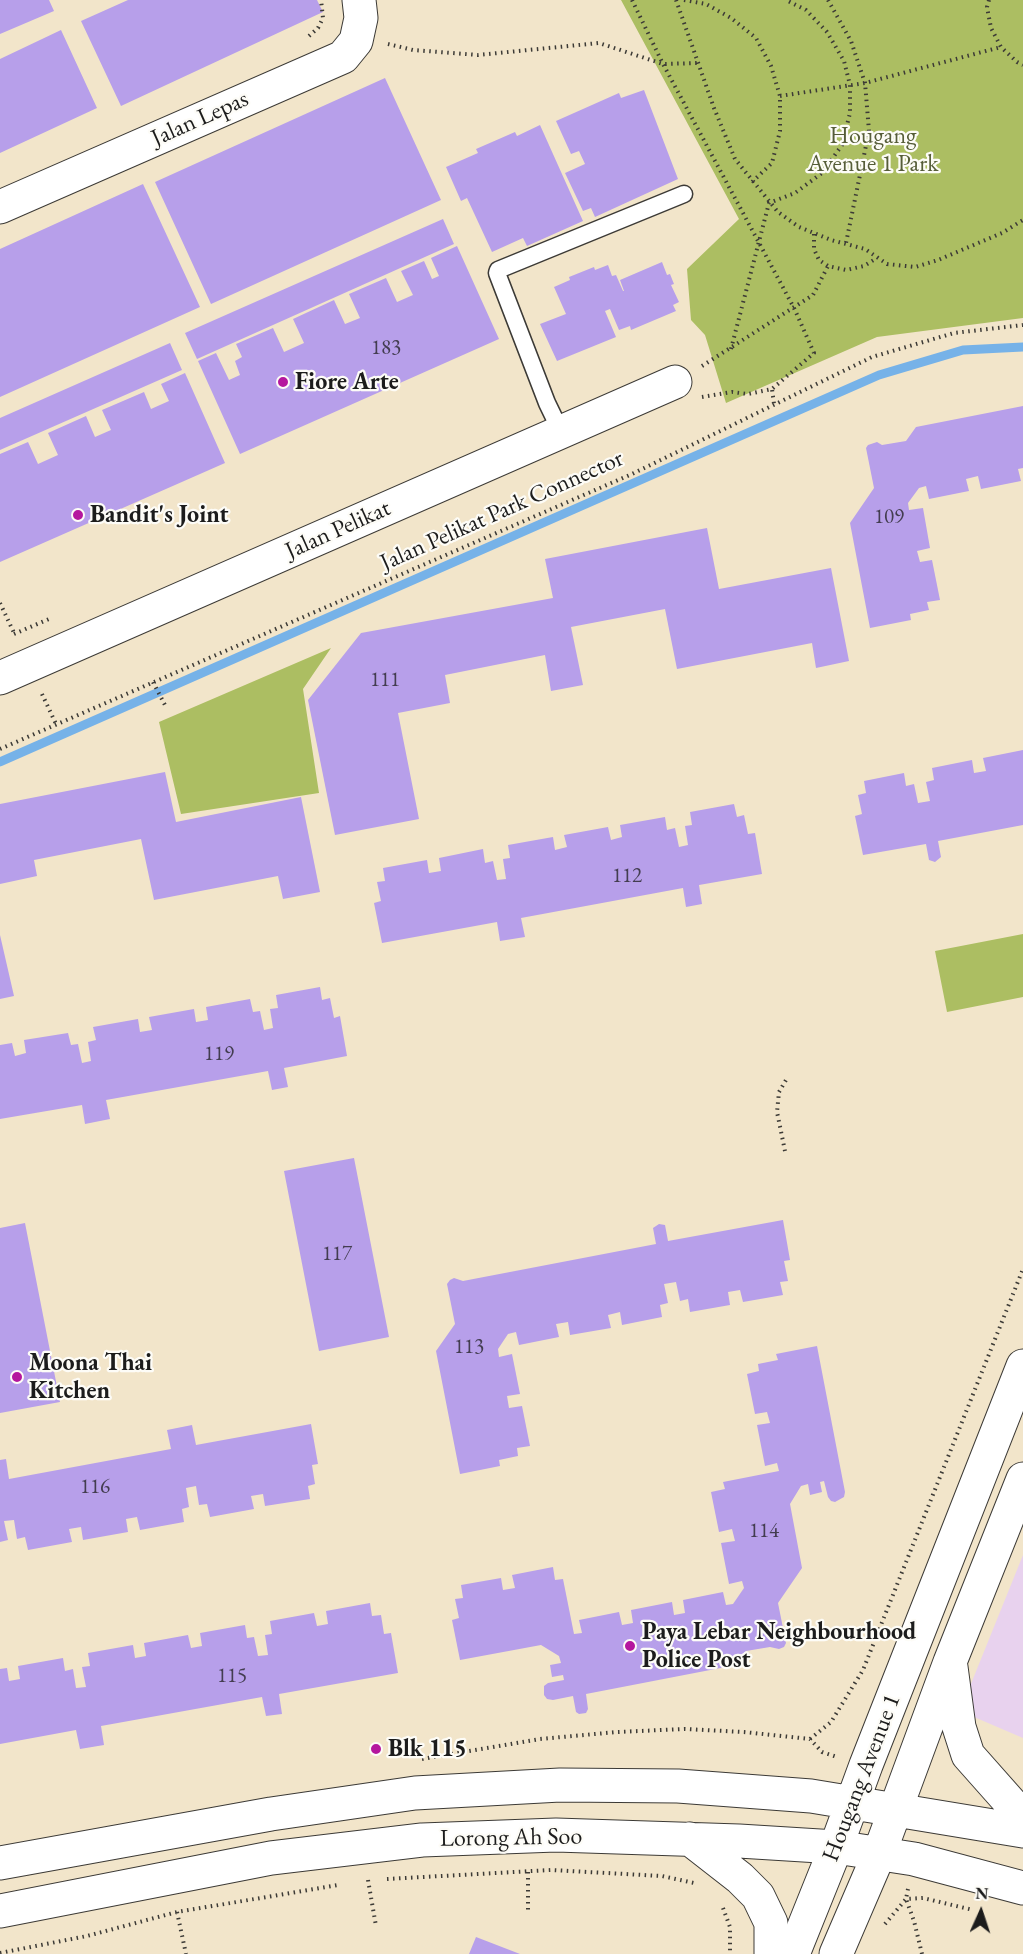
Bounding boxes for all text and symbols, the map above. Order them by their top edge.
street label: Jalan Lepas [147,85,253,153]
park label: Hougang Avenue 1 Park [808,122,938,178]
house number: 183 [371,335,401,361]
place label: Fiore Arte [295,368,399,396]
marker: Fiore Arte [276,375,290,389]
street label: Jalan Pelikat Park Connector [376,444,628,578]
street label: Jalan Pelikat [281,494,395,566]
place label: Bandit's Joint [90,501,228,529]
house number: 109 [874,504,904,530]
marker: Bandit's Joint [71,508,85,522]
house number: 111 [370,667,400,693]
house number: 112 [612,863,642,889]
house number: 119 [204,1041,234,1067]
house number: 117 [322,1241,352,1267]
house number: 113 [454,1334,484,1360]
place label: Moona Thai Kitchen [29,1349,152,1405]
marker: Moona Thai Kitchen [10,1370,24,1384]
house number: 116 [80,1474,110,1500]
house number: 114 [749,1518,779,1544]
place label: Paya Lebar Neighbourhood Police Post [642,1618,916,1674]
marker: Paya Lebar Neighbourhood Police Post [623,1639,637,1653]
house number: 115 [217,1663,247,1689]
street label: Hougang Avenue 1 [817,1690,907,1866]
place label: Blk 115 [388,1735,467,1763]
marker: Blk 115 [369,1742,383,1756]
street label: Lorong Ah Soo [440,1822,582,1854]
north arrow [951,1882,1011,1942]
text: N [975,1883,989,1904]

